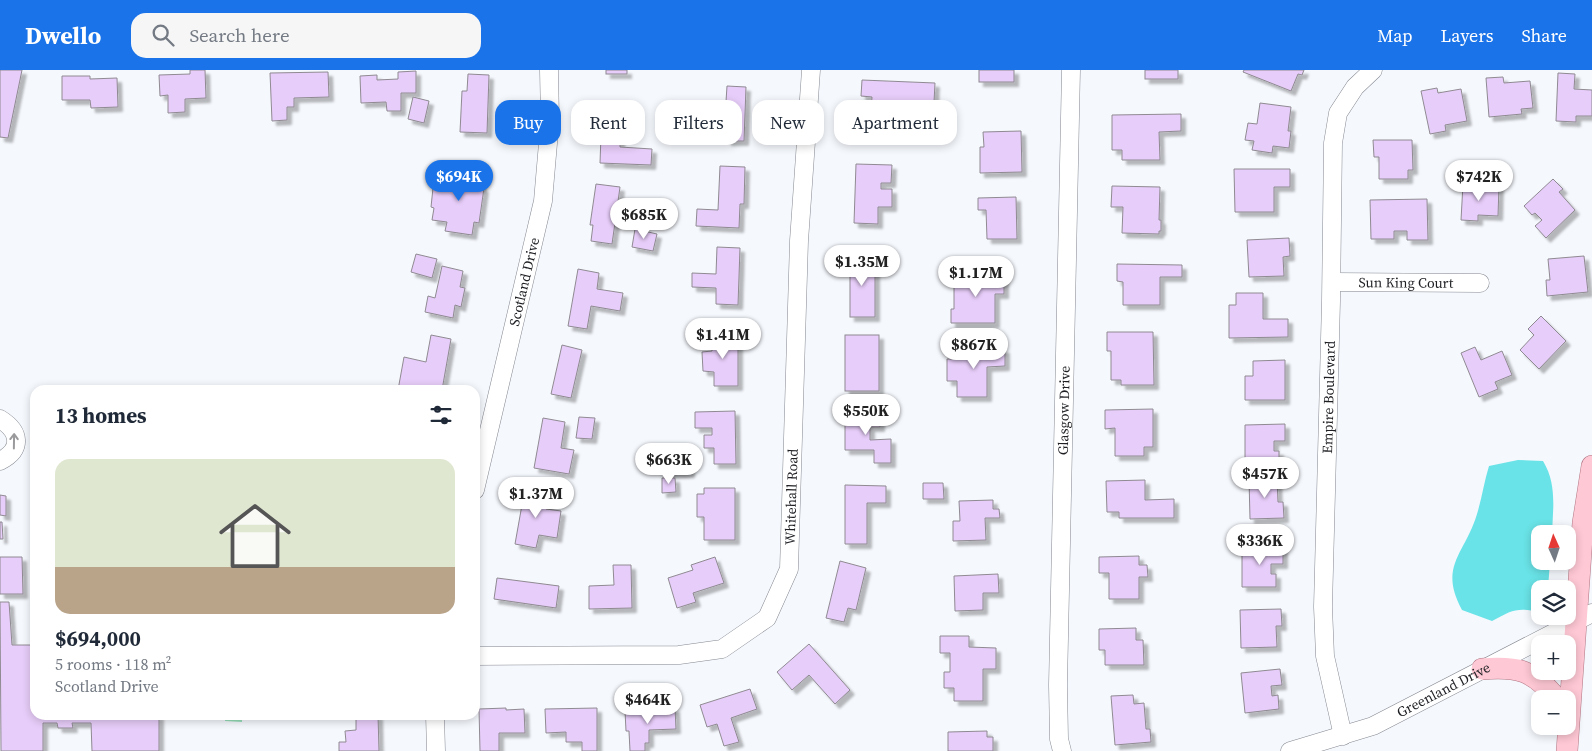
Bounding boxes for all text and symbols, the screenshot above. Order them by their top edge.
search box [131,13,481,58]
text: Dwello [25,19,101,52]
icon: search [149,21,177,49]
text: Search here [189,22,290,48]
text: Map [1377,23,1412,48]
text: Layers [1440,23,1493,48]
text: Share [1521,23,1567,48]
chip: Buy [495,100,561,145]
chip: Rent [571,100,645,145]
chip: Filters [655,100,742,145]
chip: New [752,100,824,145]
chip: Apartment [834,100,957,145]
pin: $694K [424,160,494,202]
pin: $742K [1444,160,1514,202]
text: $694K [436,165,482,187]
text: $742K [1456,165,1502,187]
pin: $685K [609,198,679,240]
text: $685K [621,203,667,225]
street label: Scotland Drive [504,235,544,328]
pin: $1.35M [821,244,903,287]
text: $1.35M [835,250,889,272]
pin: $1.17M [935,256,1017,298]
text: $1.17M [949,261,1003,283]
street label: Sun King Court [1359,272,1454,293]
pin: $1.41M [682,318,764,360]
text: $1.41M [696,323,750,345]
pin: $867K [939,328,1009,370]
text: $867K [951,333,997,355]
street label: Empire Boulevard [1317,340,1340,454]
street label: Glasgow Drive [1053,366,1075,455]
pin: $550K [831,394,901,436]
text: $550K [843,399,889,421]
text: 13 homes [55,401,147,430]
icon: filters [427,401,455,429]
one-way arrow [10,433,19,449]
pin: $663K [634,442,704,485]
text: $663K [646,448,692,470]
street label: Whitehall Road [780,448,803,545]
pin: $457K [1230,456,1300,499]
text: $457K [1242,462,1288,484]
pin: $1.37M [495,476,577,519]
text: $1.37M [509,482,563,504]
icon: home [210,491,300,581]
pin: $336K [1225,524,1295,566]
north arrow [1531,525,1576,570]
map controls [1531,525,1576,735]
text: $336K [1237,529,1283,551]
button: layers [1531,580,1576,625]
text: $694,000 [55,624,141,653]
button: + [1531,635,1576,680]
text: 5 rooms · 118 m² [55,653,171,675]
street label: Greenland Drive [1393,657,1494,722]
text: Scotland Drive [55,675,159,697]
pin: $464K [613,682,683,725]
text: $464K [625,688,671,710]
button: − [1531,690,1576,735]

